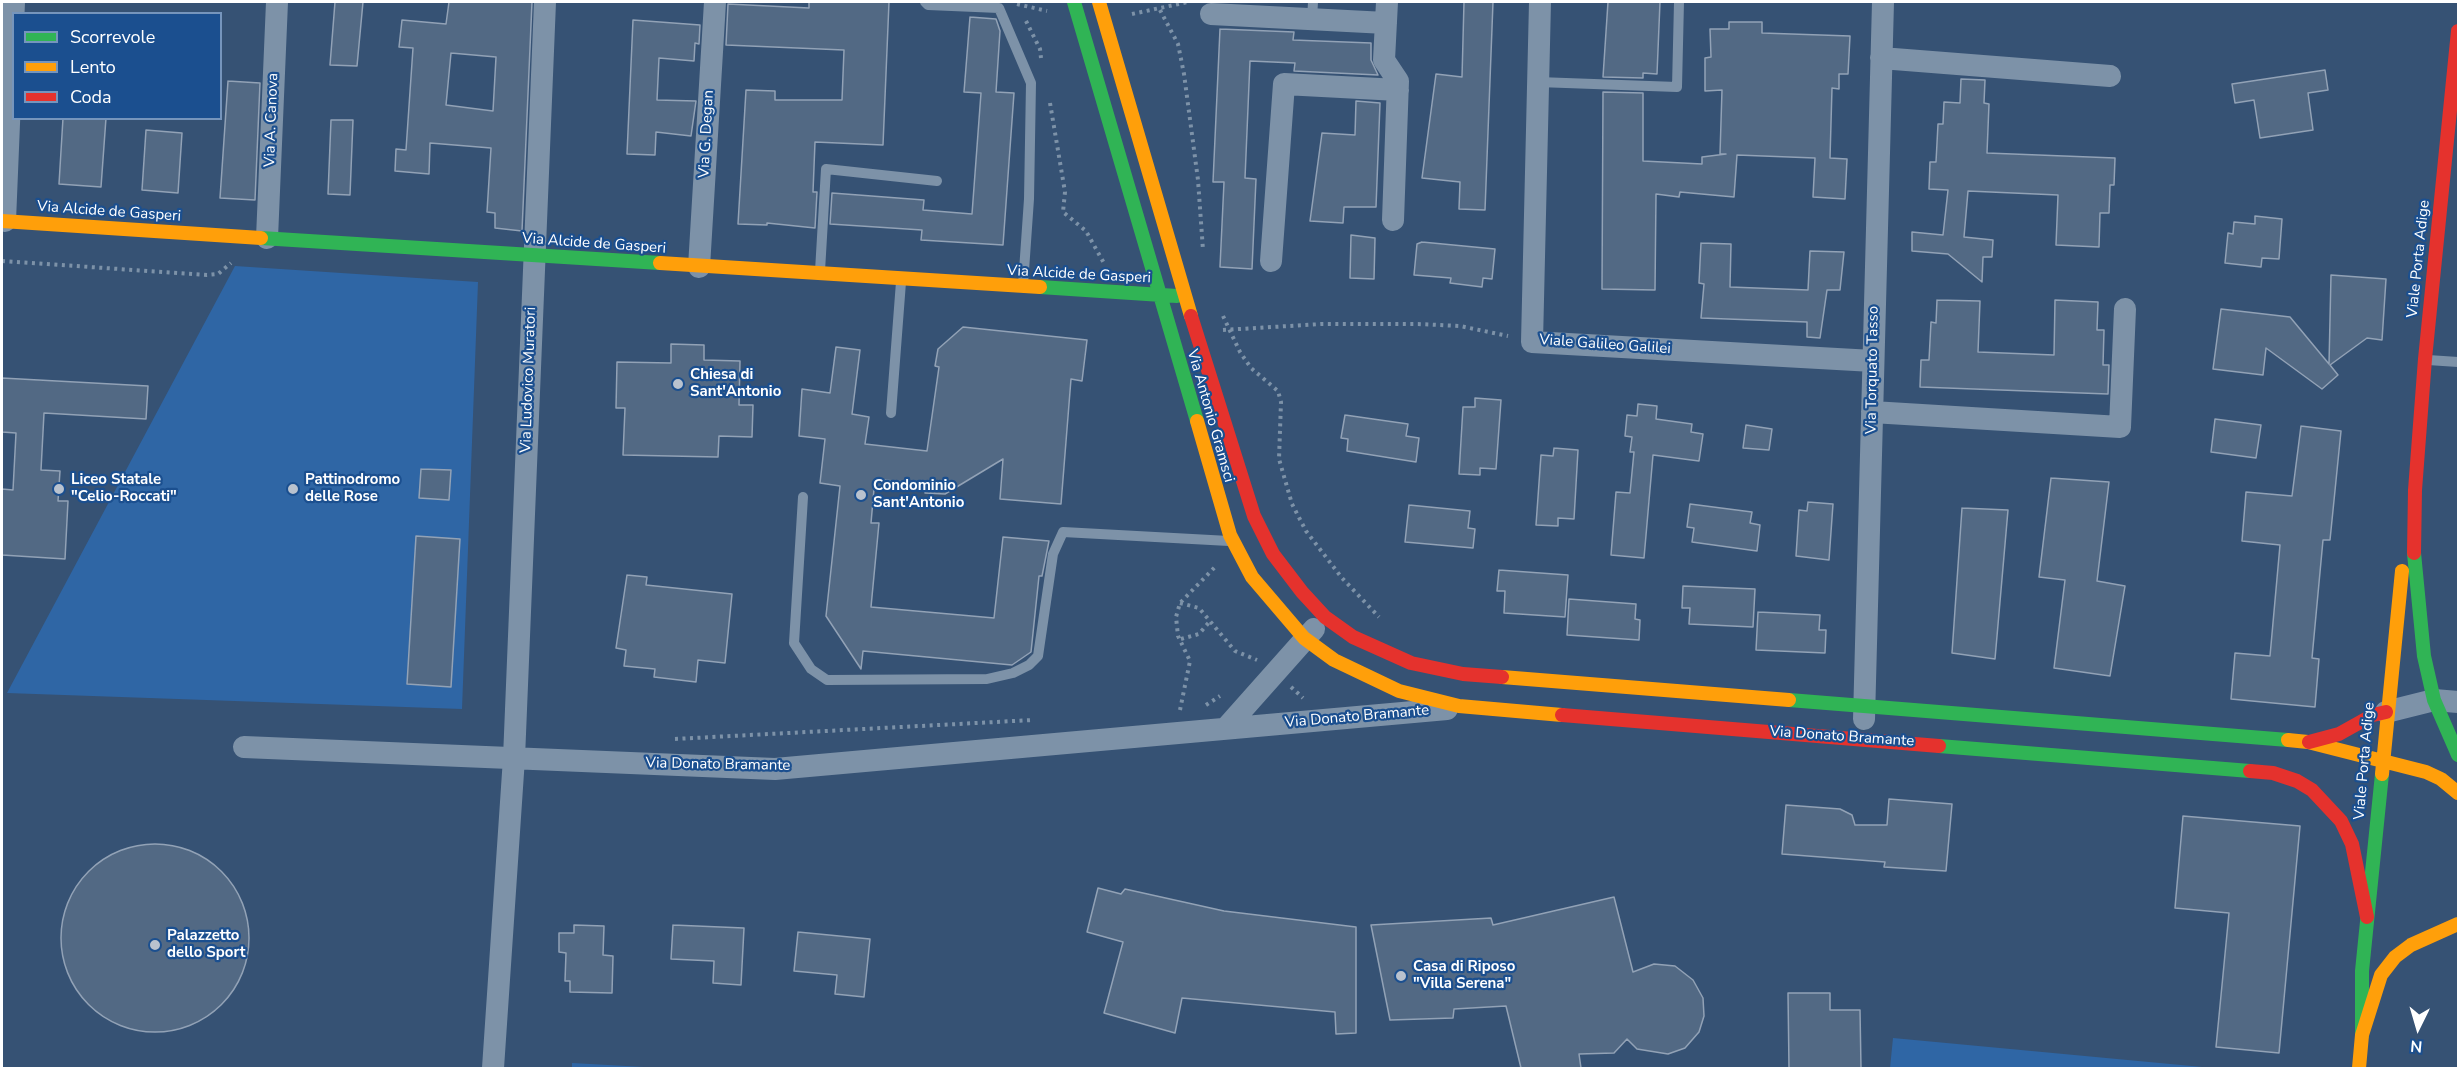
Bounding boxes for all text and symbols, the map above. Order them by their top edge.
legend [12,12,222,120]
text: Scorrevole [70,25,155,49]
text: Lento [70,55,116,79]
street label: Via A. Canova [261,73,283,167]
text: Coda [70,85,112,109]
street label: Via G. Degan [696,90,718,178]
street label: Via Alcide de Gasperi [36,198,182,226]
street label: Viale Porta Adige [2404,199,2434,319]
street label: Via Alcide de Gasperi [521,230,667,258]
street label: Via Alcide de Gasperi [1007,262,1151,288]
street label: Via Torquato Tasso [1863,306,1883,434]
street label: Via Ludovico Muratori [517,307,541,453]
street label: Viale Galileo Galilei [1539,331,1671,359]
street label: Via Antonio Gramsci [1182,347,1238,485]
place label: Chiesa di Sant'Antonio [690,366,781,401]
marker: Chiesa di Sant'Antonio [671,377,685,391]
place label: Liceo Statale "Celio-Roccati" [71,471,177,506]
place label: Pattinodromo delle Rose [305,471,400,506]
place label: Condominio Sant'Antonio [873,477,964,512]
marker: Liceo Statale "Celio-Roccati" [52,482,66,496]
marker: Pattinodromo delle Rose [286,482,300,496]
marker: Condominio Sant'Antonio [854,488,868,502]
street label: Viale Porta Adige [2351,701,2379,821]
street label: Via Donato Bramante [1284,702,1430,732]
street label: Via Donato Bramante [1769,723,1915,751]
street label: Via Donato Bramante [645,755,791,775]
place label: Palazzetto dello Sport [167,927,245,962]
marker: Palazzetto dello Sport [148,938,162,952]
place label: Casa di Riposo "Villa Serena" [1413,958,1515,993]
marker: Casa di Riposo "Villa Serena" [1394,969,1408,983]
north arrow [2388,998,2448,1058]
text: N [2410,1034,2423,1057]

